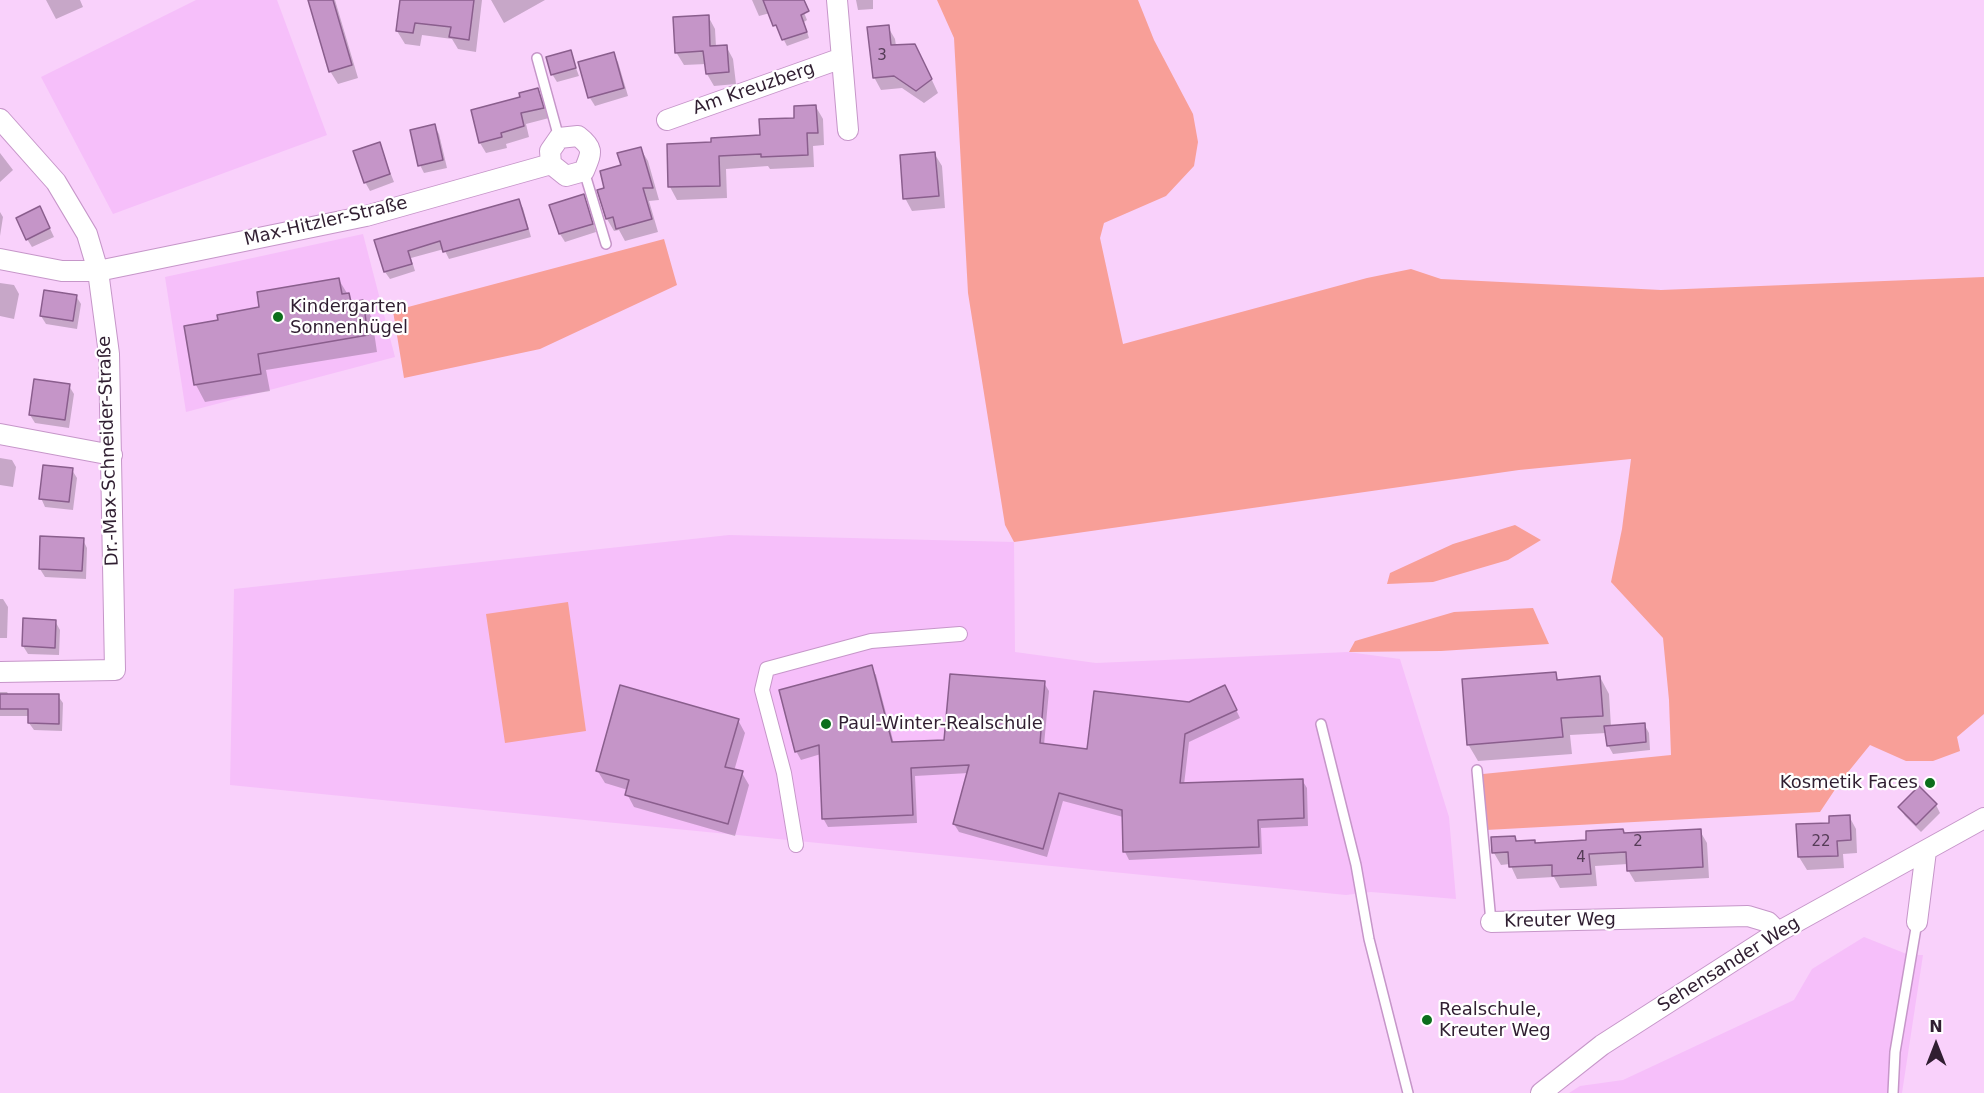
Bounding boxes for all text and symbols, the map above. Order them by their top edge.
house number: 3 [877,47,887,65]
street label: Am Kreuzberg [690,58,818,120]
street label: Max-Hitzler-Straße [242,193,410,251]
place label: Kindergarten Sonnenhügel [290,296,408,338]
marker: Kindergarten Sonnenhügel [271,310,285,324]
street label: Dr.-Max-Schneider-Straße [94,336,124,566]
place label: Paul-Winter-Realschule [838,713,1043,735]
marker: Paul-Winter-Realschule [819,717,833,731]
place label: Kosmetik Faces [1780,772,1918,794]
marker: Kosmetik Faces [1923,776,1937,790]
house number: 2 [1633,833,1643,851]
house number: 22 [1811,833,1831,851]
house number: 4 [1576,849,1586,867]
street label: Kreuter Weg [1504,909,1616,933]
street label: Sehensander Weg [1654,913,1804,1017]
place label: Realschule, Kreuter Weg [1439,999,1551,1042]
marker: Realschule, Kreuter Weg [1420,1013,1434,1027]
north arrow [1906,1015,1966,1075]
text: N [1929,1017,1943,1036]

